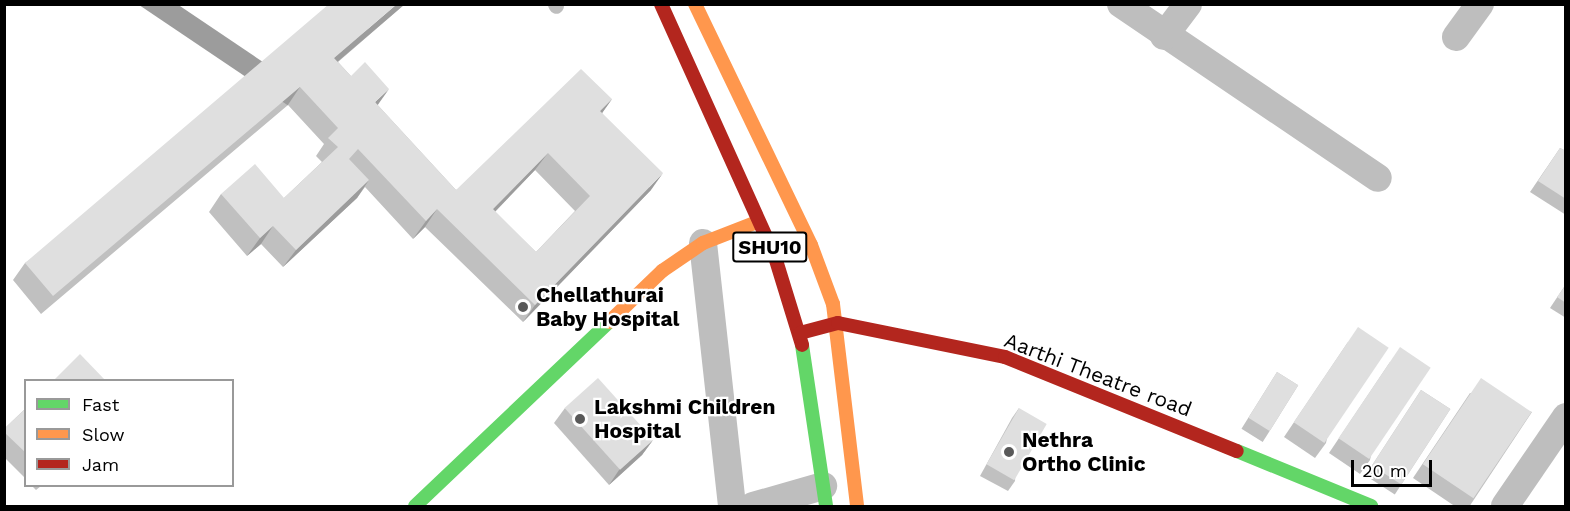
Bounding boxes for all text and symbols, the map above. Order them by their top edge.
road number: SHU10 [731,230,809,264]
place label: Chellathurai Baby Hospital [536,282,680,332]
marker: Chellathurai Baby Hospital [514,298,532,316]
street label: Aarthi Theatre road [1000,328,1196,422]
legend [24,379,234,487]
text: Fast [82,394,119,415]
place label: Lakshmi Children Hospital [594,394,775,444]
marker: Lakshmi Children Hospital [571,410,589,428]
text: Slow [82,424,125,445]
place label: Nethra Ortho Clinic [1022,427,1146,477]
marker: Nethra Ortho Clinic [1000,443,1018,461]
scale bar [1354,448,1435,486]
text: Jam [82,454,119,475]
text: 20 m [1362,460,1407,481]

